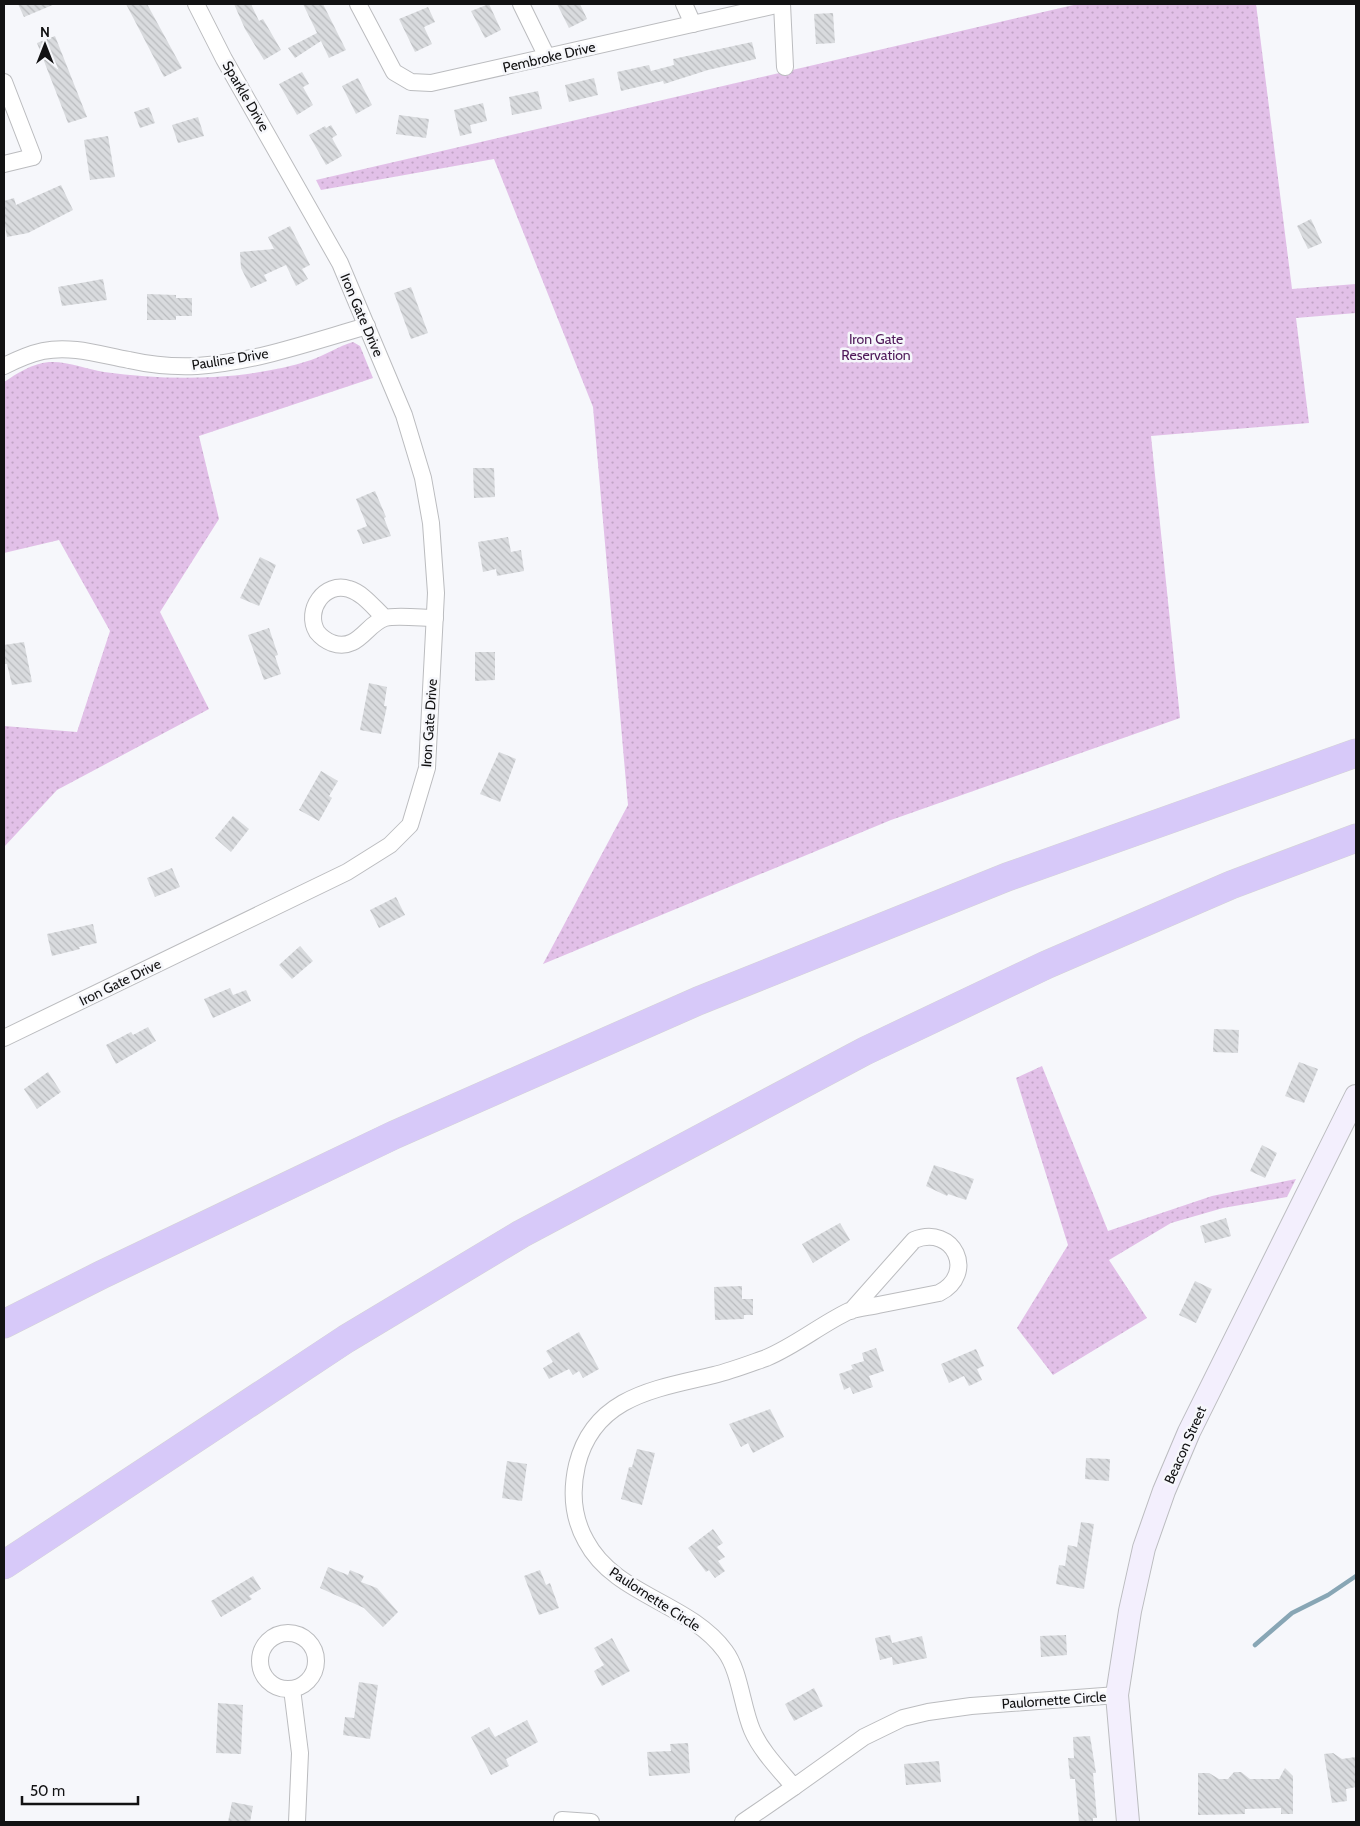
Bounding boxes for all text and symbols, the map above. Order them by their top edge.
north arrow [20,20,70,70]
text: N [40,23,50,41]
street label: Pembroke Drive [501,38,597,76]
street label: Sparkle Drive [219,58,273,134]
street label: Iron Gate Drive [336,271,388,359]
park label: Iron Gate Reservation [841,330,911,364]
street label: Pauline Drive [190,344,270,374]
street label: Iron Gate Drive [417,678,441,768]
street label: Iron Gate Drive [76,954,164,1010]
street label: Beacon Street [1160,1403,1210,1487]
street label: Paulornette Circle [606,1563,704,1635]
street label: Paulornette Circle [1001,1687,1107,1713]
scale bar [22,1774,139,1806]
text: 50 m [30,1782,65,1800]

